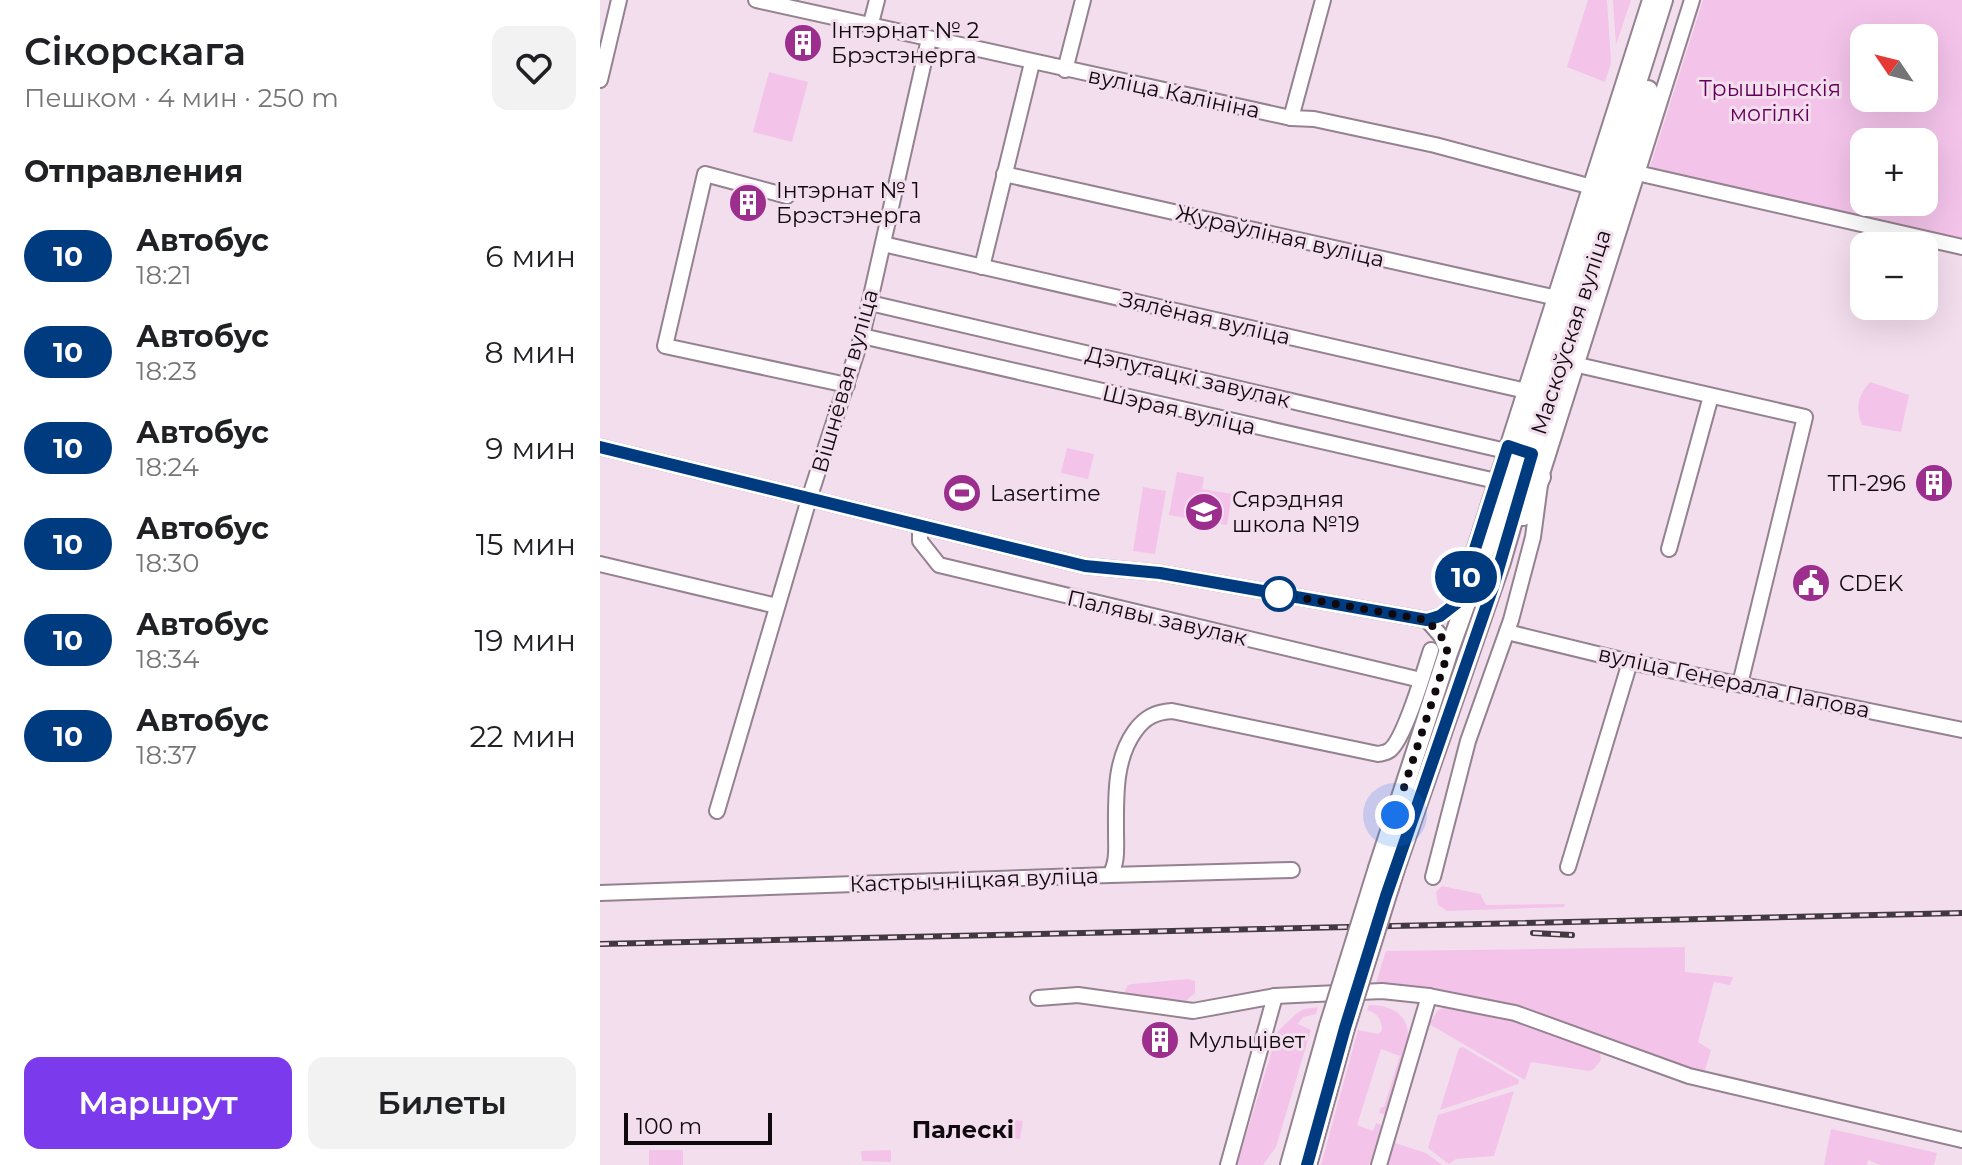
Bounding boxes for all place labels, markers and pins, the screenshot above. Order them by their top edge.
place label: Інтэрнат № 2 Брэстэнерга [831,17,979,69]
building icon: Інтэрнат № 2 Брэстэнерга [782,22,824,64]
place label: Інтэрнат № 1 Брэстэнерга [776,177,922,229]
building icon: Інтэрнат № 1 Брэстэнерга [727,182,769,224]
building icon: ТП-296 [1913,462,1955,504]
place label: ТП-296 [1827,470,1906,497]
sports icon: Lasertime [941,472,983,514]
place label: Lasertime [990,480,1101,507]
place label: Сярэдняя школа №19 [1232,486,1360,538]
school or university icon: Сярэдняя школа №19 [1183,491,1225,533]
public building icon: CDEK [1790,562,1832,604]
place label: CDEK [1839,570,1903,597]
unlabelled marker [1262,577,1296,611]
building icon: Мульцівет [1139,1019,1181,1061]
place label: Мульцівет [1188,1027,1306,1054]

